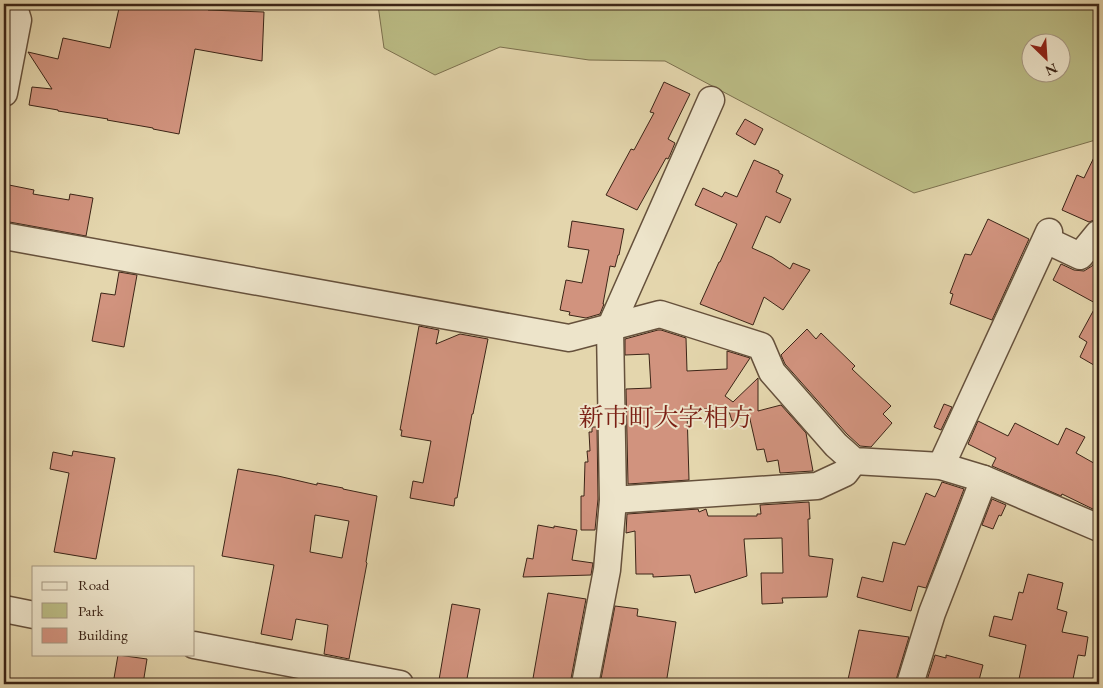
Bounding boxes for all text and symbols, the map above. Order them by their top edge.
north arrow [1020,32,1070,82]
text: N [1042,59,1060,81]
district label: 新市町大字相方 [578,401,754,433]
legend [32,566,195,656]
text: Road [78,575,110,594]
text: Park [78,601,105,620]
text: Building [78,625,128,644]

